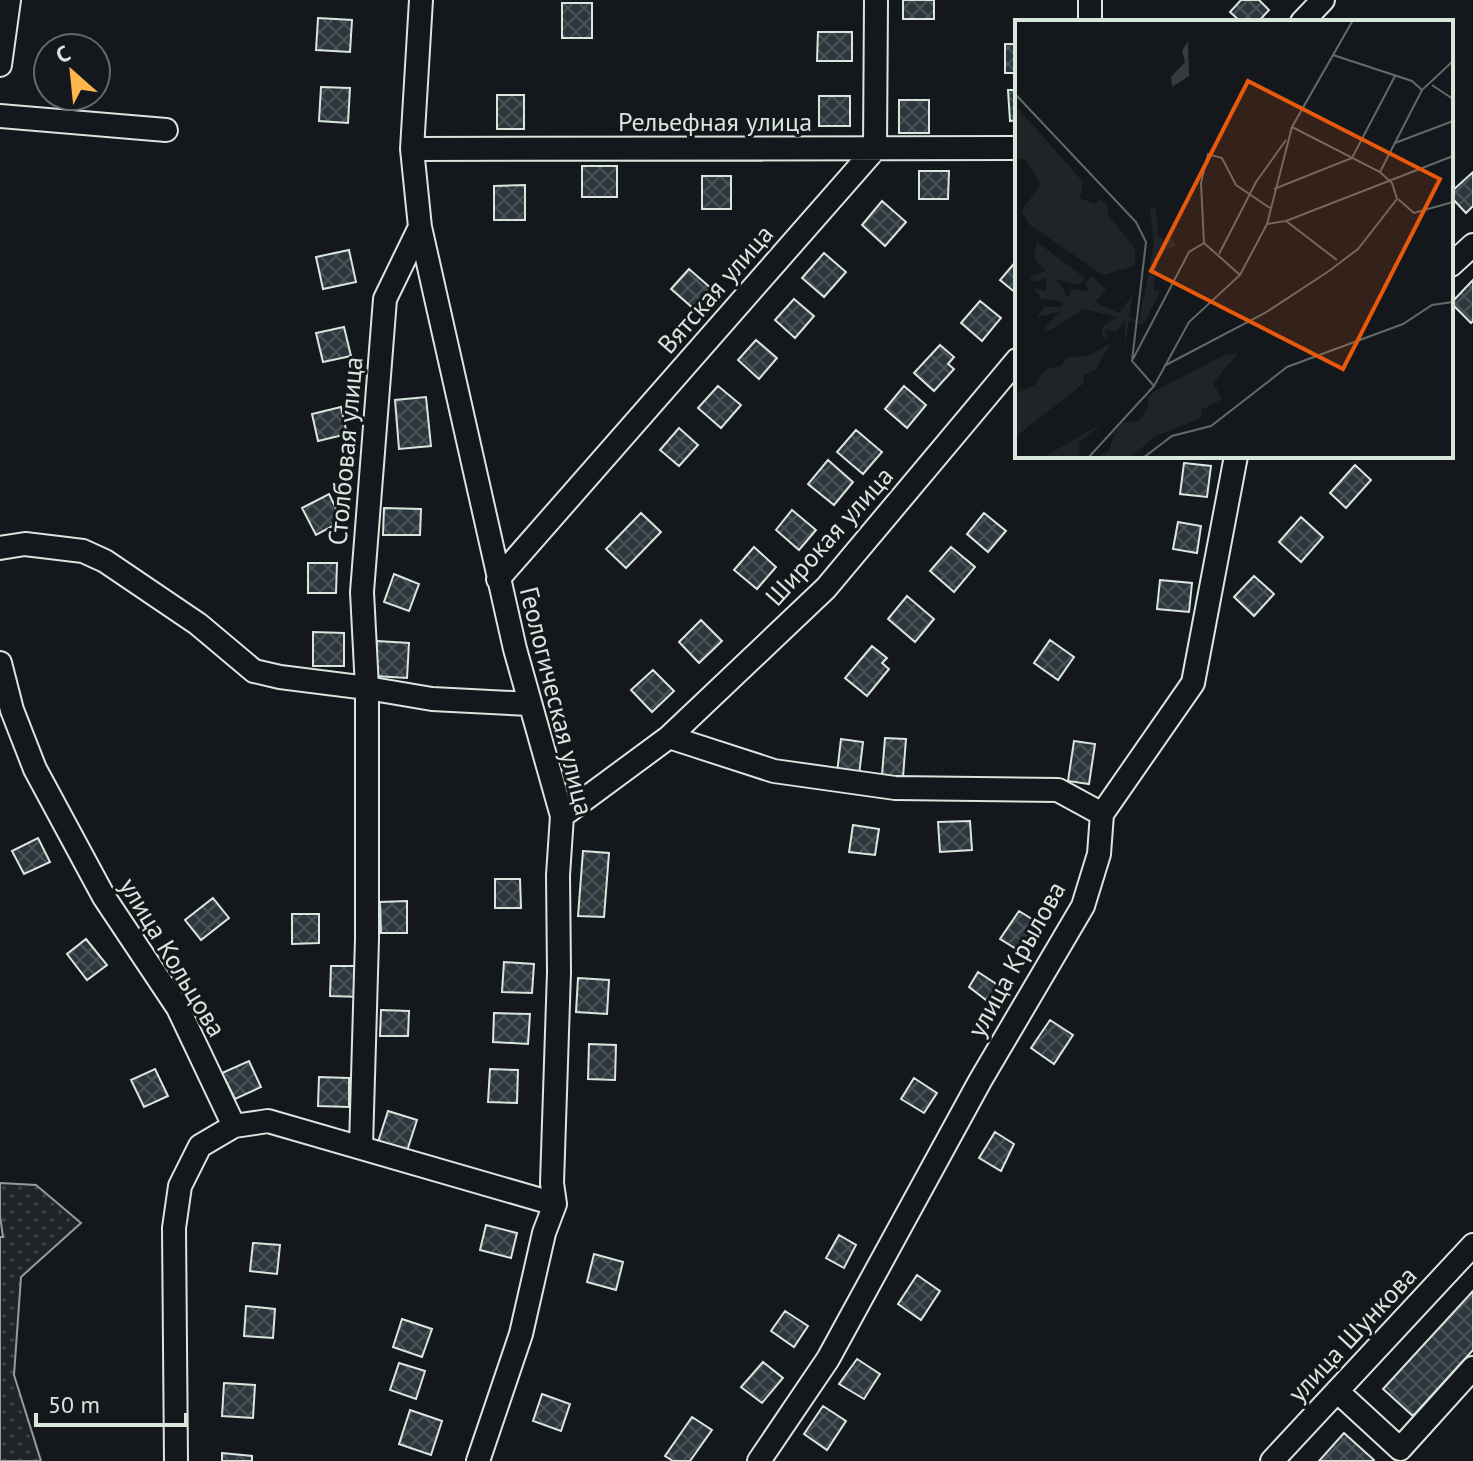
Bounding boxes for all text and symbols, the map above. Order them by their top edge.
inset map [1015,20,1453,458]
north arrow [32,32,112,112]
text: С [51,39,75,69]
street label: Рельефная улица [618,105,812,138]
street label: Вятская улица [650,218,780,360]
street label: Столбовая улица [320,355,370,547]
street label: Широкая улица [758,460,900,612]
street label: Геологическая улица [513,583,601,819]
street label: улица Кольцова [112,871,234,1043]
street label: улица Крылова [960,875,1072,1043]
street label: улица Шункова [1281,1259,1423,1409]
scale bar [36,1377,186,1427]
text: 50 m [48,1389,100,1420]

